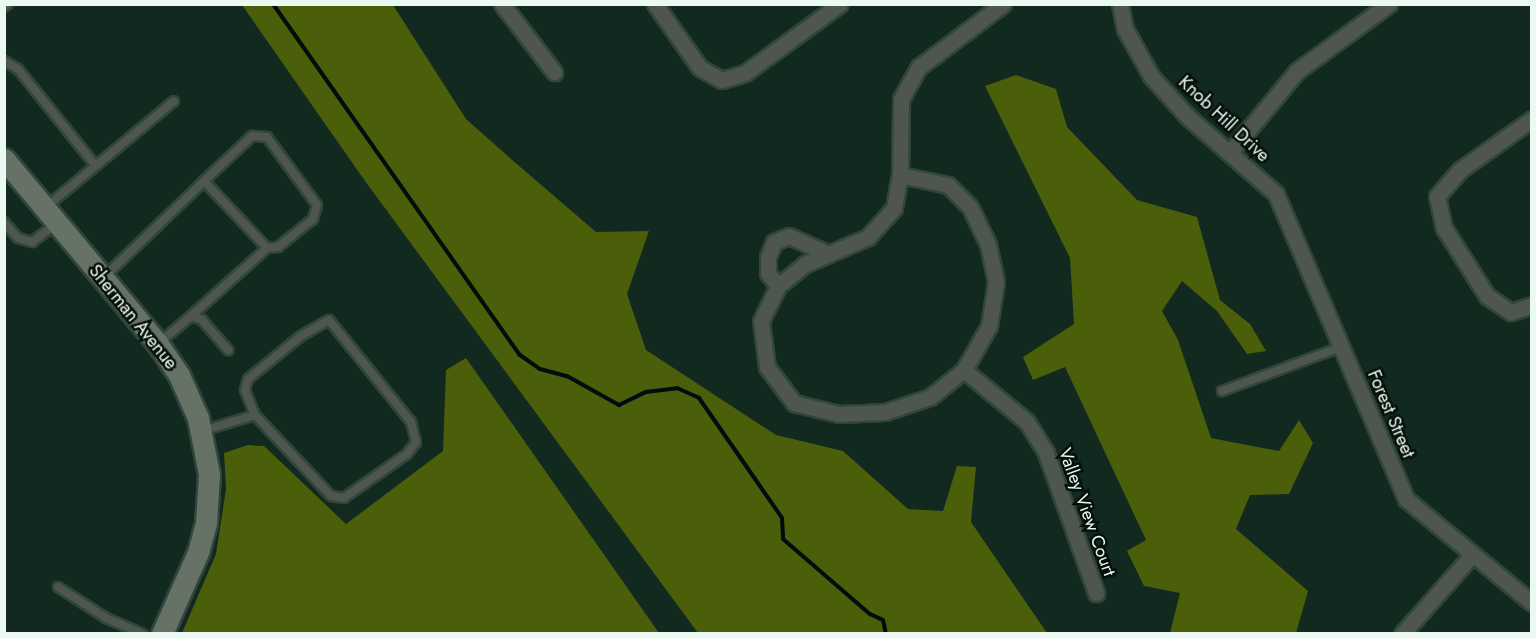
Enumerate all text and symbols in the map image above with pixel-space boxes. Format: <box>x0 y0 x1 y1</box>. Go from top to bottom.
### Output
street label: Knob Hill Drive <box>1174 71 1274 167</box>
street label: Sherman Avenue <box>84 260 182 374</box>
street label: Forest Street <box>1363 367 1419 461</box>
street label: Valley View Court <box>1054 445 1120 579</box>

